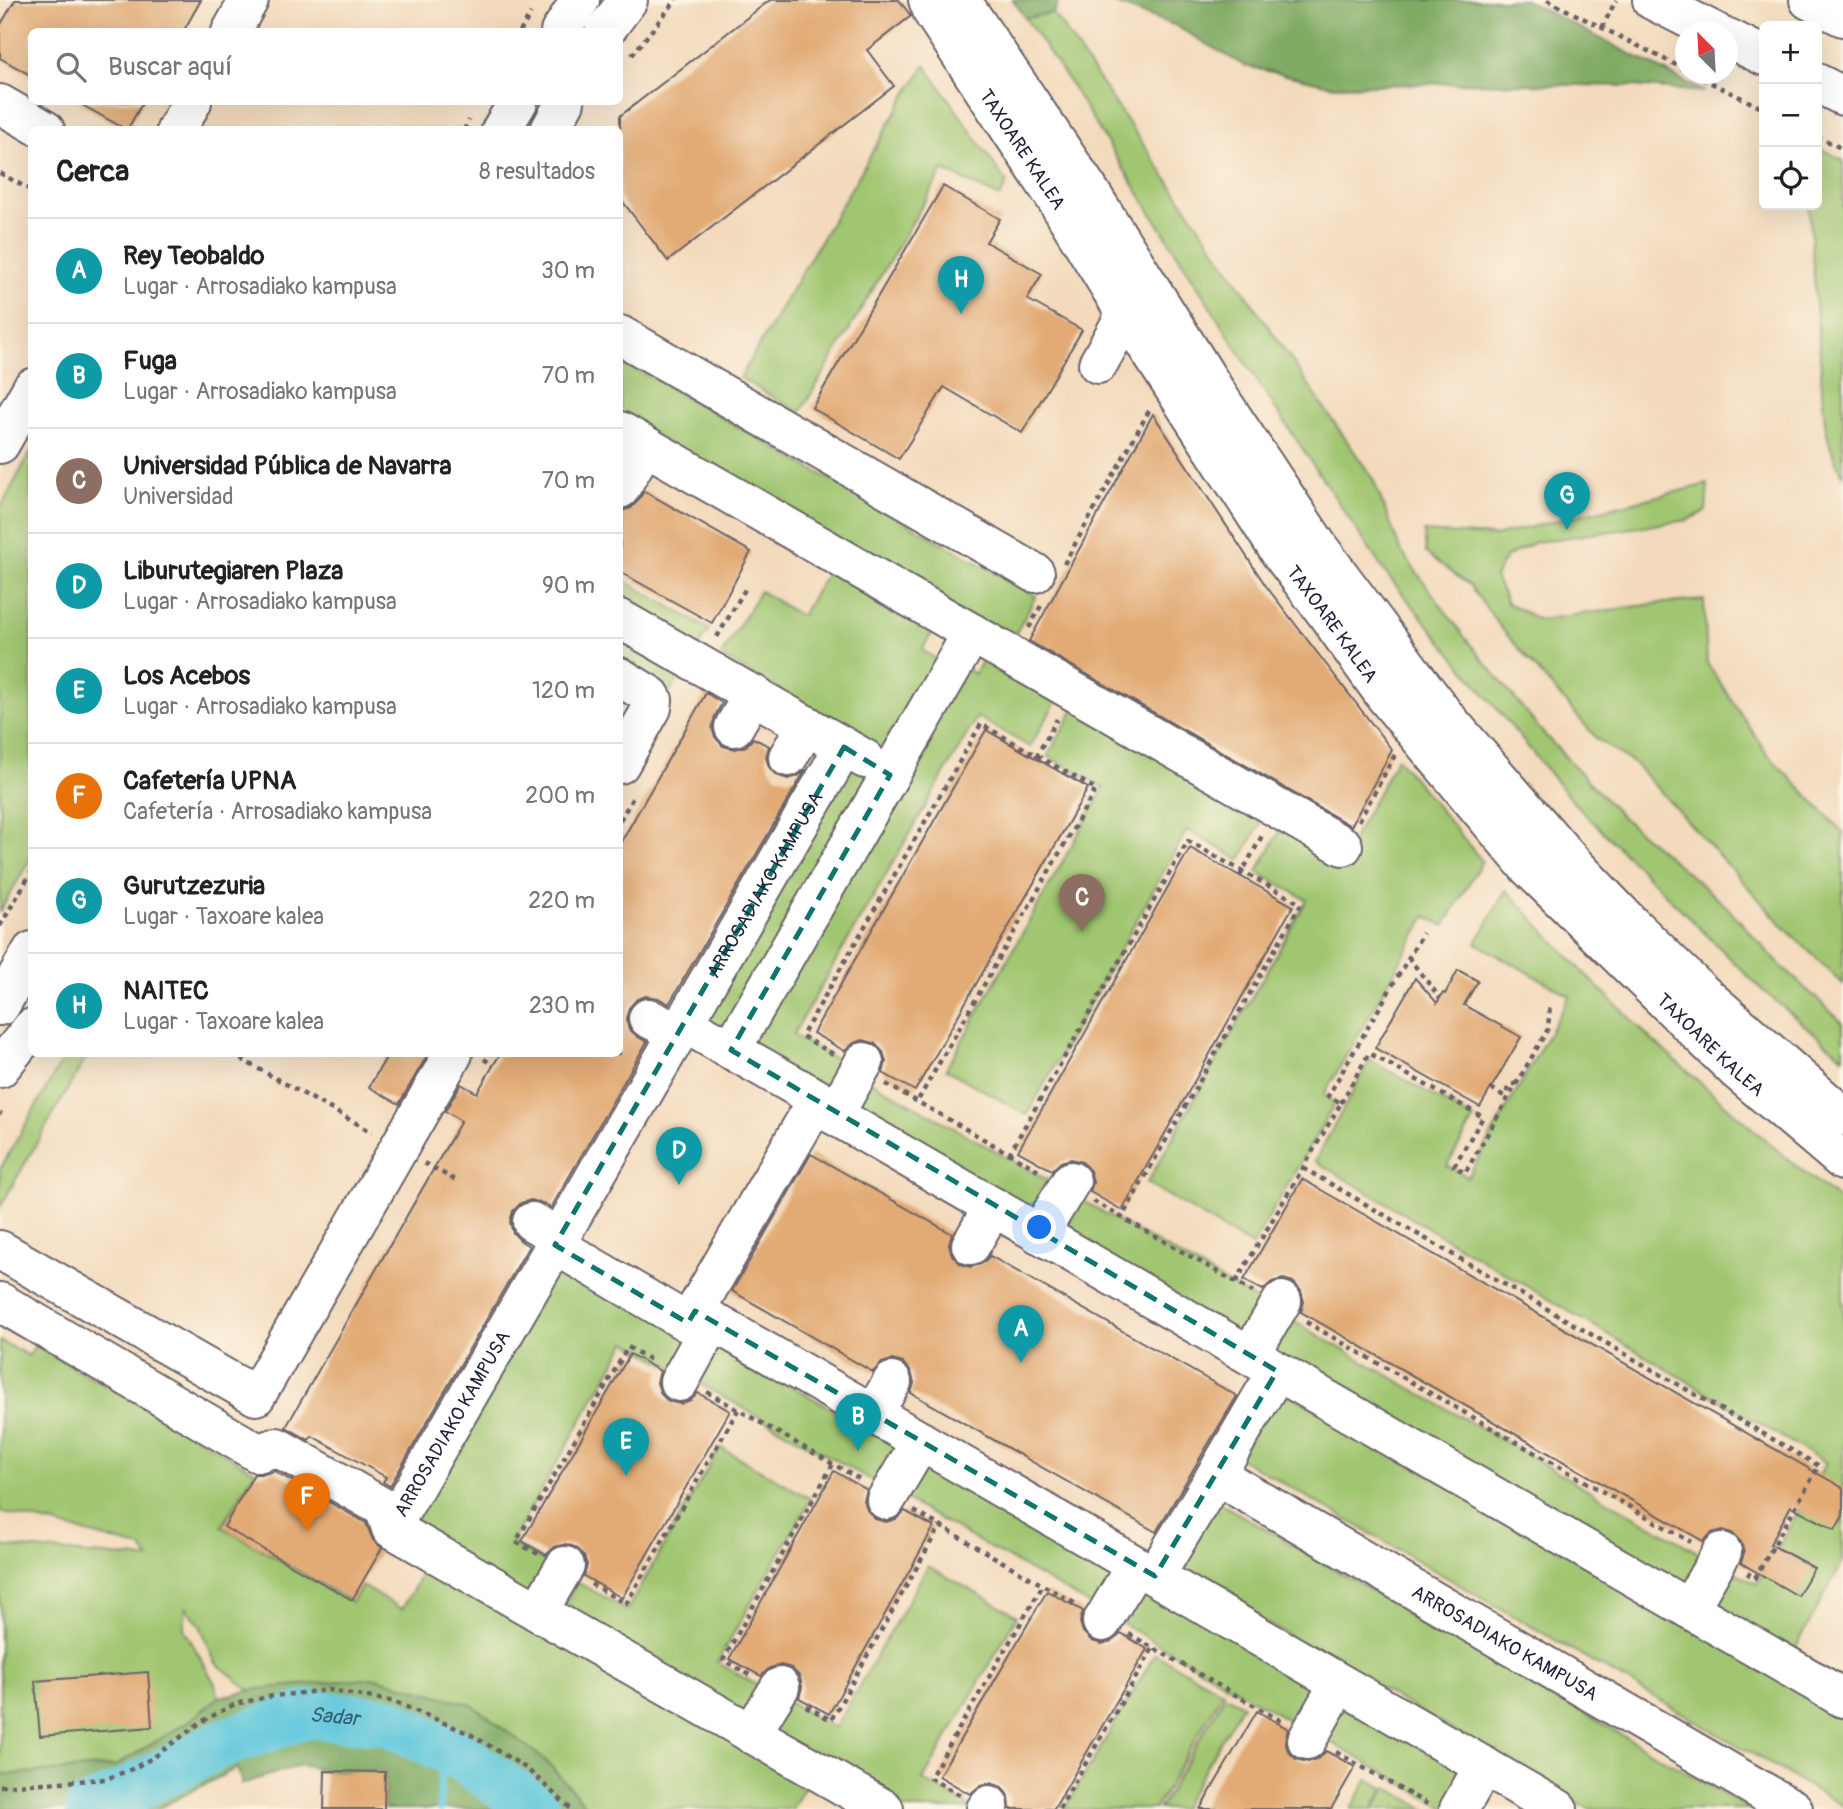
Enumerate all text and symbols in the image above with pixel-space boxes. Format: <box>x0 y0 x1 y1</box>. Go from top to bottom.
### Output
north arrow <box>1675 21 1738 84</box>
map controls <box>1759 21 1822 210</box>
button: + <box>1759 21 1822 84</box>
search box <box>28 28 623 105</box>
icon: search <box>52 48 90 86</box>
text: Buscar aquí <box>108 51 232 83</box>
button: − <box>1759 84 1822 147</box>
street label: TAXOARE KALEA <box>974 85 1070 214</box>
button: locate <box>1759 147 1822 210</box>
text: Cerca <box>56 153 129 190</box>
text: 8 resultados <box>479 157 595 186</box>
text: Rey Teobaldo <box>123 240 265 272</box>
text: A <box>72 256 86 285</box>
text: 30 m <box>541 256 595 285</box>
pin: H <box>938 256 984 314</box>
text: Lugar · Arrosadiako kampusa <box>123 272 397 301</box>
text: Fuga <box>123 345 177 377</box>
text: B <box>72 361 86 390</box>
text: 70 m <box>542 361 595 390</box>
text: Lugar · Arrosadiako kampusa <box>123 377 397 406</box>
text: Universidad Pública de Navarra <box>123 450 452 482</box>
text: C <box>72 466 86 495</box>
text: 70 m <box>542 466 595 495</box>
pin: G <box>1544 472 1590 530</box>
text: Universidad <box>123 482 234 511</box>
text: Liburutegiaren Plaza <box>123 555 343 587</box>
street label: TAXOARE KALEA <box>1281 561 1383 688</box>
text: D <box>72 571 86 600</box>
text: 90 m <box>542 571 595 600</box>
text: Lugar · Arrosadiako kampusa <box>123 587 397 616</box>
text: Los Acebos <box>123 660 250 692</box>
text: E <box>73 676 85 705</box>
text: 120 m <box>532 676 595 705</box>
text: Lugar · Arrosadiako kampusa <box>123 692 397 721</box>
text: Cafetería UPNA <box>123 765 297 797</box>
text: F <box>72 781 86 810</box>
text: 200 m <box>525 781 595 810</box>
street label: ARROSADIAKO KAMPUSA <box>702 788 829 982</box>
text: Cafetería · Arrosadiako kampusa <box>123 797 432 826</box>
text: Gurutzezuria <box>123 870 265 902</box>
pin: C <box>1059 874 1105 932</box>
text: G <box>71 886 87 915</box>
text: 220 m <box>528 886 595 915</box>
text: Lugar · Taxoare kalea <box>123 902 324 931</box>
text: NAITEC <box>123 975 209 1007</box>
street label: TAXOARE KALEA <box>1651 988 1769 1102</box>
text: H <box>72 991 86 1020</box>
text: 230 m <box>529 991 595 1020</box>
text: Lugar · Taxoare kalea <box>123 1007 324 1036</box>
pin: D <box>656 1127 702 1185</box>
your location <box>1022 1210 1056 1244</box>
pin: A <box>998 1305 1044 1363</box>
street label: ARROSADIAKO KAMPUSA <box>389 1326 516 1521</box>
pin: B <box>835 1393 881 1451</box>
pin: E <box>603 1418 649 1476</box>
pin: F <box>284 1473 330 1531</box>
street label: ARROSADIAKO KAMPUSA <box>1407 1580 1602 1706</box>
water label: Sadar <box>309 1701 363 1733</box>

